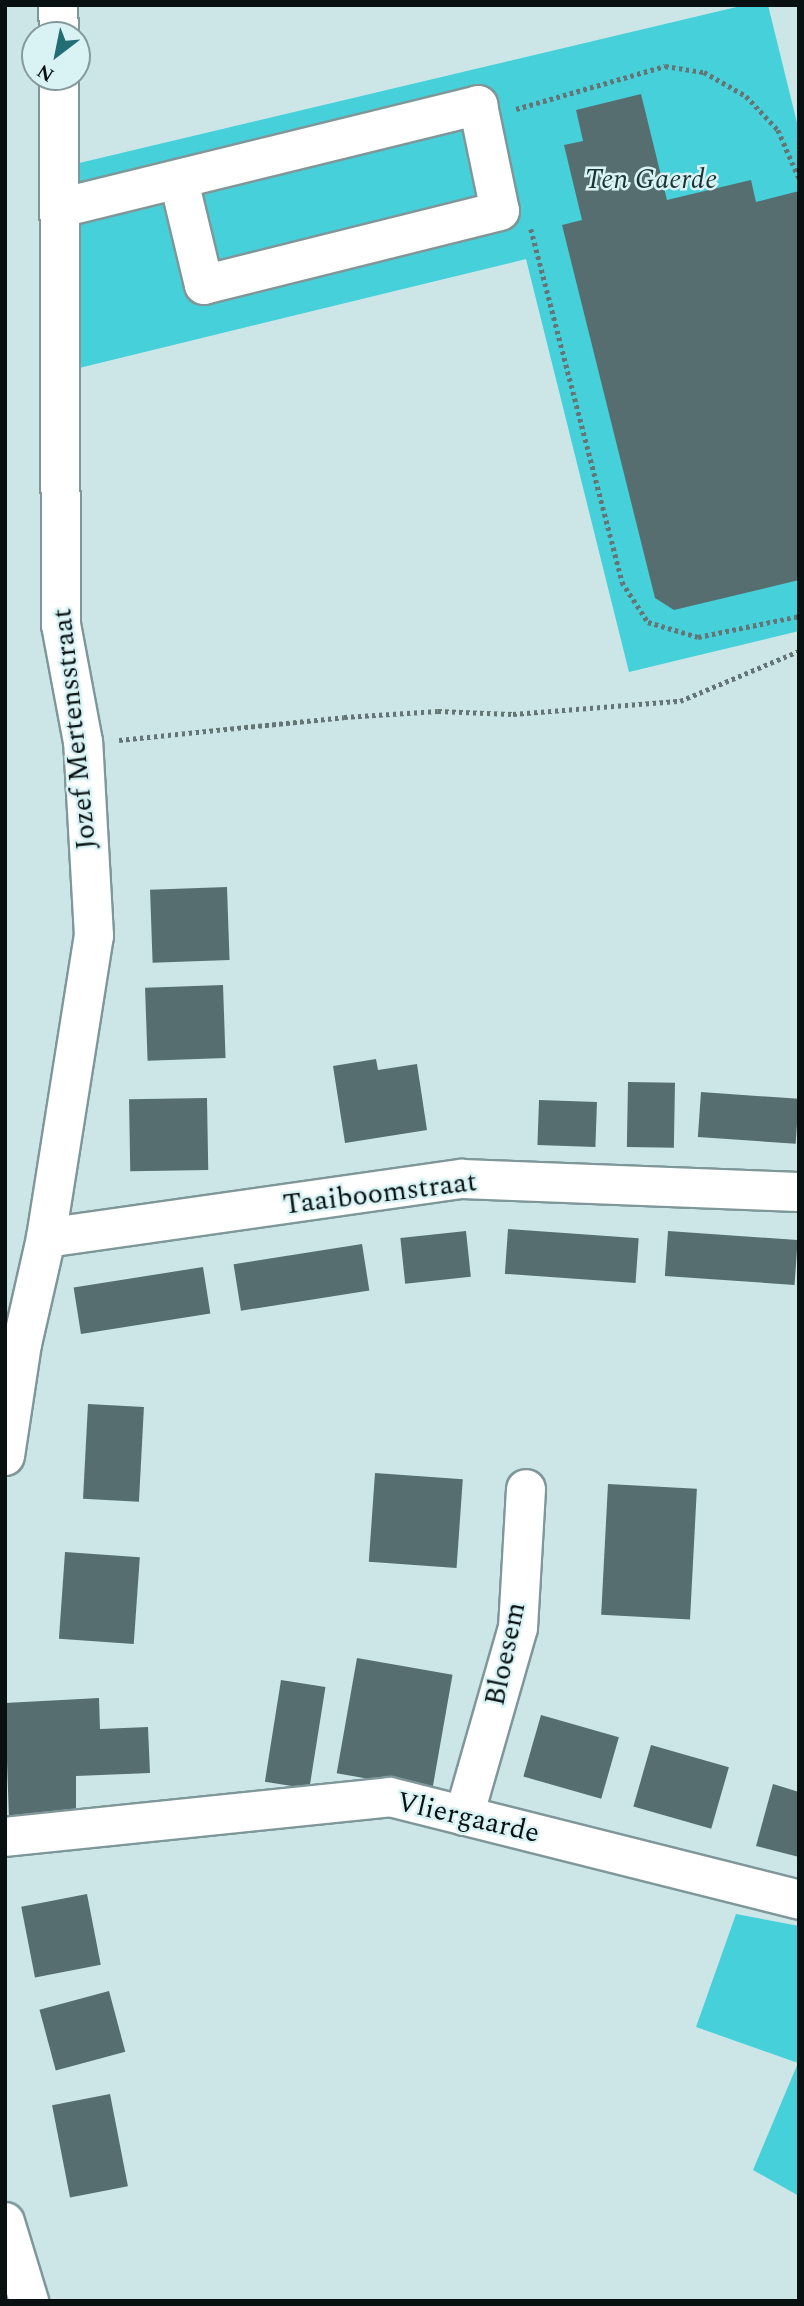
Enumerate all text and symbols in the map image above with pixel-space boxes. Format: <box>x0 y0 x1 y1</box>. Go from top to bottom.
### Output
north arrow <box>21 21 91 91</box>
text: N <box>31 56 60 89</box>
park label: Ten Gaerde <box>585 163 717 197</box>
street label: Jozef Mertensstraat <box>46 607 104 851</box>
street label: Taaiboomstraat <box>281 1165 479 1223</box>
street label: Bloesem <box>479 1599 533 1709</box>
street label: Vliergaarde <box>394 1785 542 1851</box>

